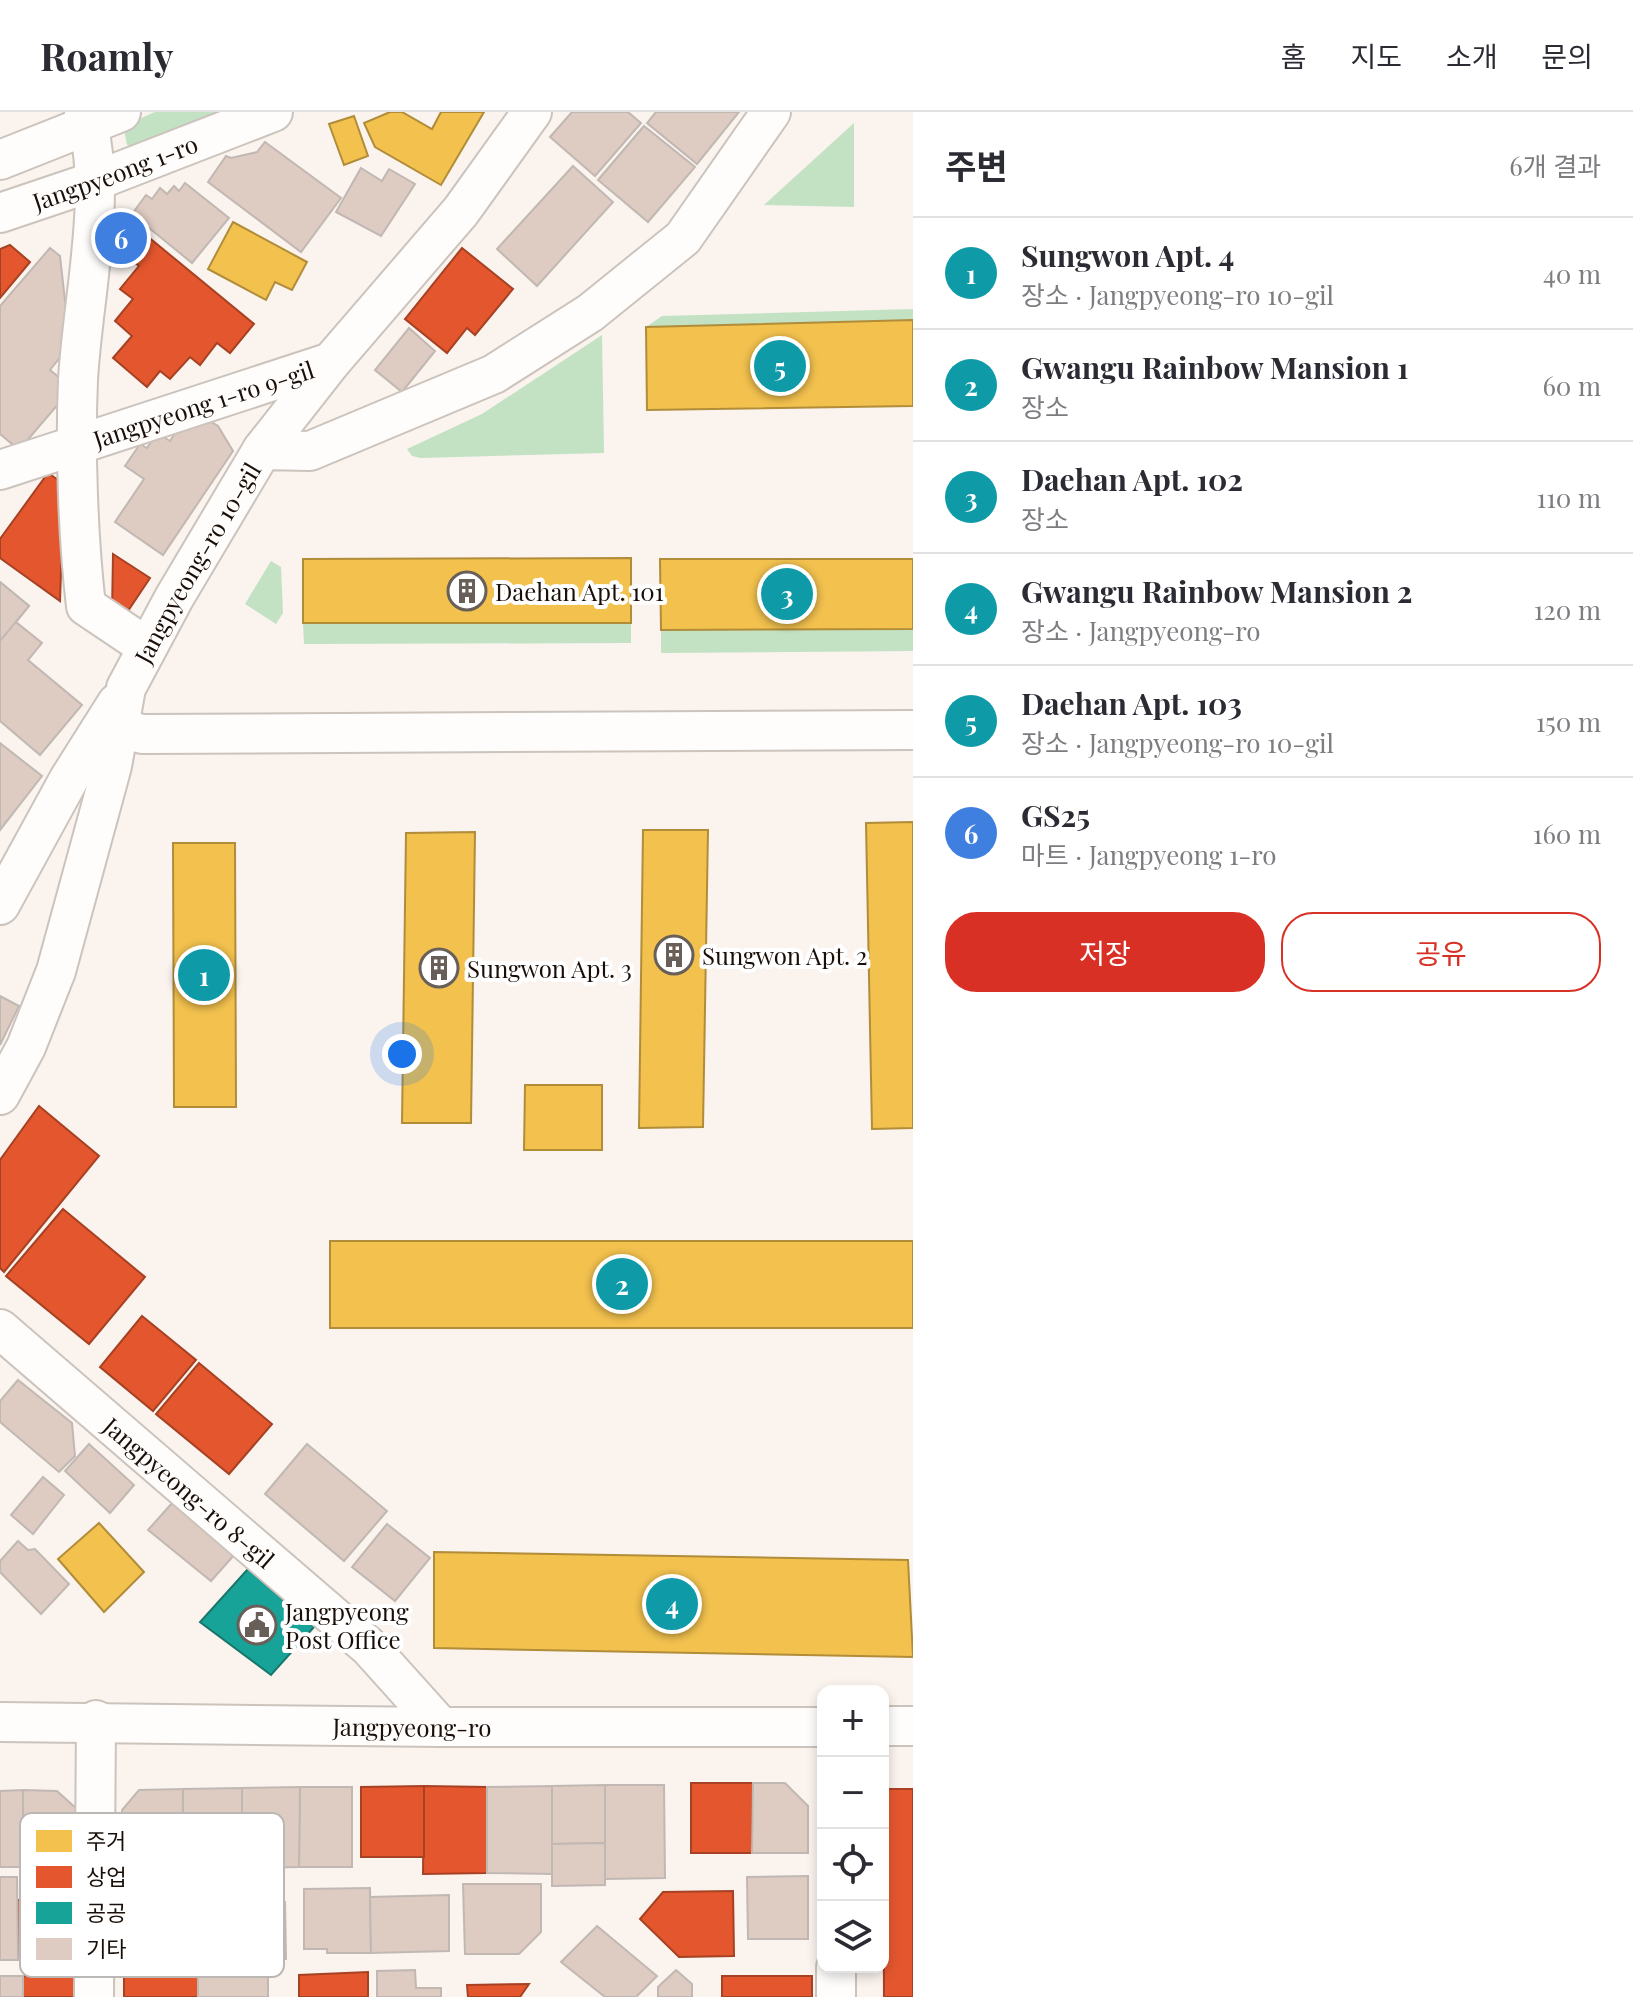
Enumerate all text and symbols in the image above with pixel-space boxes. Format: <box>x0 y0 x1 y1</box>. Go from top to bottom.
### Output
text: Roamly <box>40 30 173 81</box>
text: 홈 <box>1281 37 1306 74</box>
text: 지도 <box>1350 37 1402 74</box>
text: 소개 <box>1446 37 1497 74</box>
text: 문의 <box>1541 37 1593 74</box>
street label: Jangpyeong 1-ro <box>27 127 202 217</box>
text: 주변 <box>945 142 1008 188</box>
text: 6개 결과 <box>1509 148 1601 183</box>
pin: 6 <box>95 208 147 268</box>
text: Sungwon Apt. 4 <box>1021 235 1234 275</box>
text: 1 <box>966 256 976 291</box>
text: 40 m <box>1543 256 1601 291</box>
text: 장소 · Jangpyeong-ro 10-gil <box>1021 277 1334 312</box>
pin: 5 <box>754 336 806 396</box>
text: Gwangu Rainbow Mansion 1 <box>1021 347 1408 387</box>
street label: Jangpyeong 1-ro 9-gil <box>88 353 318 455</box>
text: 2 <box>964 368 978 403</box>
text: 60 m <box>1542 368 1601 403</box>
text: 장소 <box>1021 389 1069 424</box>
street label: Jangpyeong-ro 10-gil <box>126 456 267 669</box>
text: Daehan Apt. 102 <box>1021 459 1243 499</box>
text: 3 <box>965 480 977 515</box>
text: 110 m <box>1537 480 1601 515</box>
text: 장소 <box>1021 501 1069 536</box>
pin: 3 <box>761 564 813 624</box>
building icon: Daehan Apt. 101 <box>446 570 488 612</box>
text: Gwangu Rainbow Mansion 2 <box>1021 571 1412 611</box>
place label: Daehan Apt. 101 <box>495 575 664 607</box>
text: 4 <box>964 592 978 627</box>
text: 120 m <box>1534 592 1601 627</box>
text: 장소 · Jangpyeong-ro <box>1021 613 1261 648</box>
text: Daehan Apt. 103 <box>1021 683 1242 723</box>
text: 5 <box>965 704 977 739</box>
text: 150 m <box>1536 704 1601 739</box>
text: 장소 · Jangpyeong-ro 10-gil <box>1021 725 1334 760</box>
text: GS25 <box>1021 795 1090 835</box>
text: 6 <box>964 816 978 851</box>
text: 160 m <box>1533 816 1601 851</box>
text: 마트 · Jangpyeong 1-ro <box>1021 837 1277 872</box>
button: 저장 <box>945 912 1265 992</box>
button: 공유 <box>1281 912 1601 992</box>
building icon: Sungwon Apt. 2 <box>653 934 695 976</box>
place label: Sungwon Apt. 2 <box>702 939 867 971</box>
pin: 1 <box>178 945 230 1005</box>
building icon: Sungwon Apt. 3 <box>418 947 460 989</box>
place label: Sungwon Apt. 3 <box>467 952 632 984</box>
your location <box>382 1034 422 1074</box>
pin: 2 <box>596 1254 648 1314</box>
street label: Jangpyeong-ro 8-gil <box>96 1409 282 1575</box>
pin: 4 <box>646 1574 698 1634</box>
place label: Jangpyeong Post Office <box>284 1595 409 1655</box>
public building icon: Jangpyeong Post Office <box>236 1604 278 1646</box>
map controls <box>817 1685 889 1973</box>
button: + <box>817 1685 889 1757</box>
street label: Jangpyeong-ro <box>331 1710 491 1743</box>
button: − <box>817 1757 889 1829</box>
legend <box>20 1813 284 1977</box>
text: 주거 <box>86 1825 126 1855</box>
button: locate <box>817 1829 889 1901</box>
text: 상업 <box>86 1861 126 1891</box>
text: 공공 <box>86 1897 126 1927</box>
button: layers <box>817 1901 889 1973</box>
text: 기타 <box>86 1933 126 1963</box>

